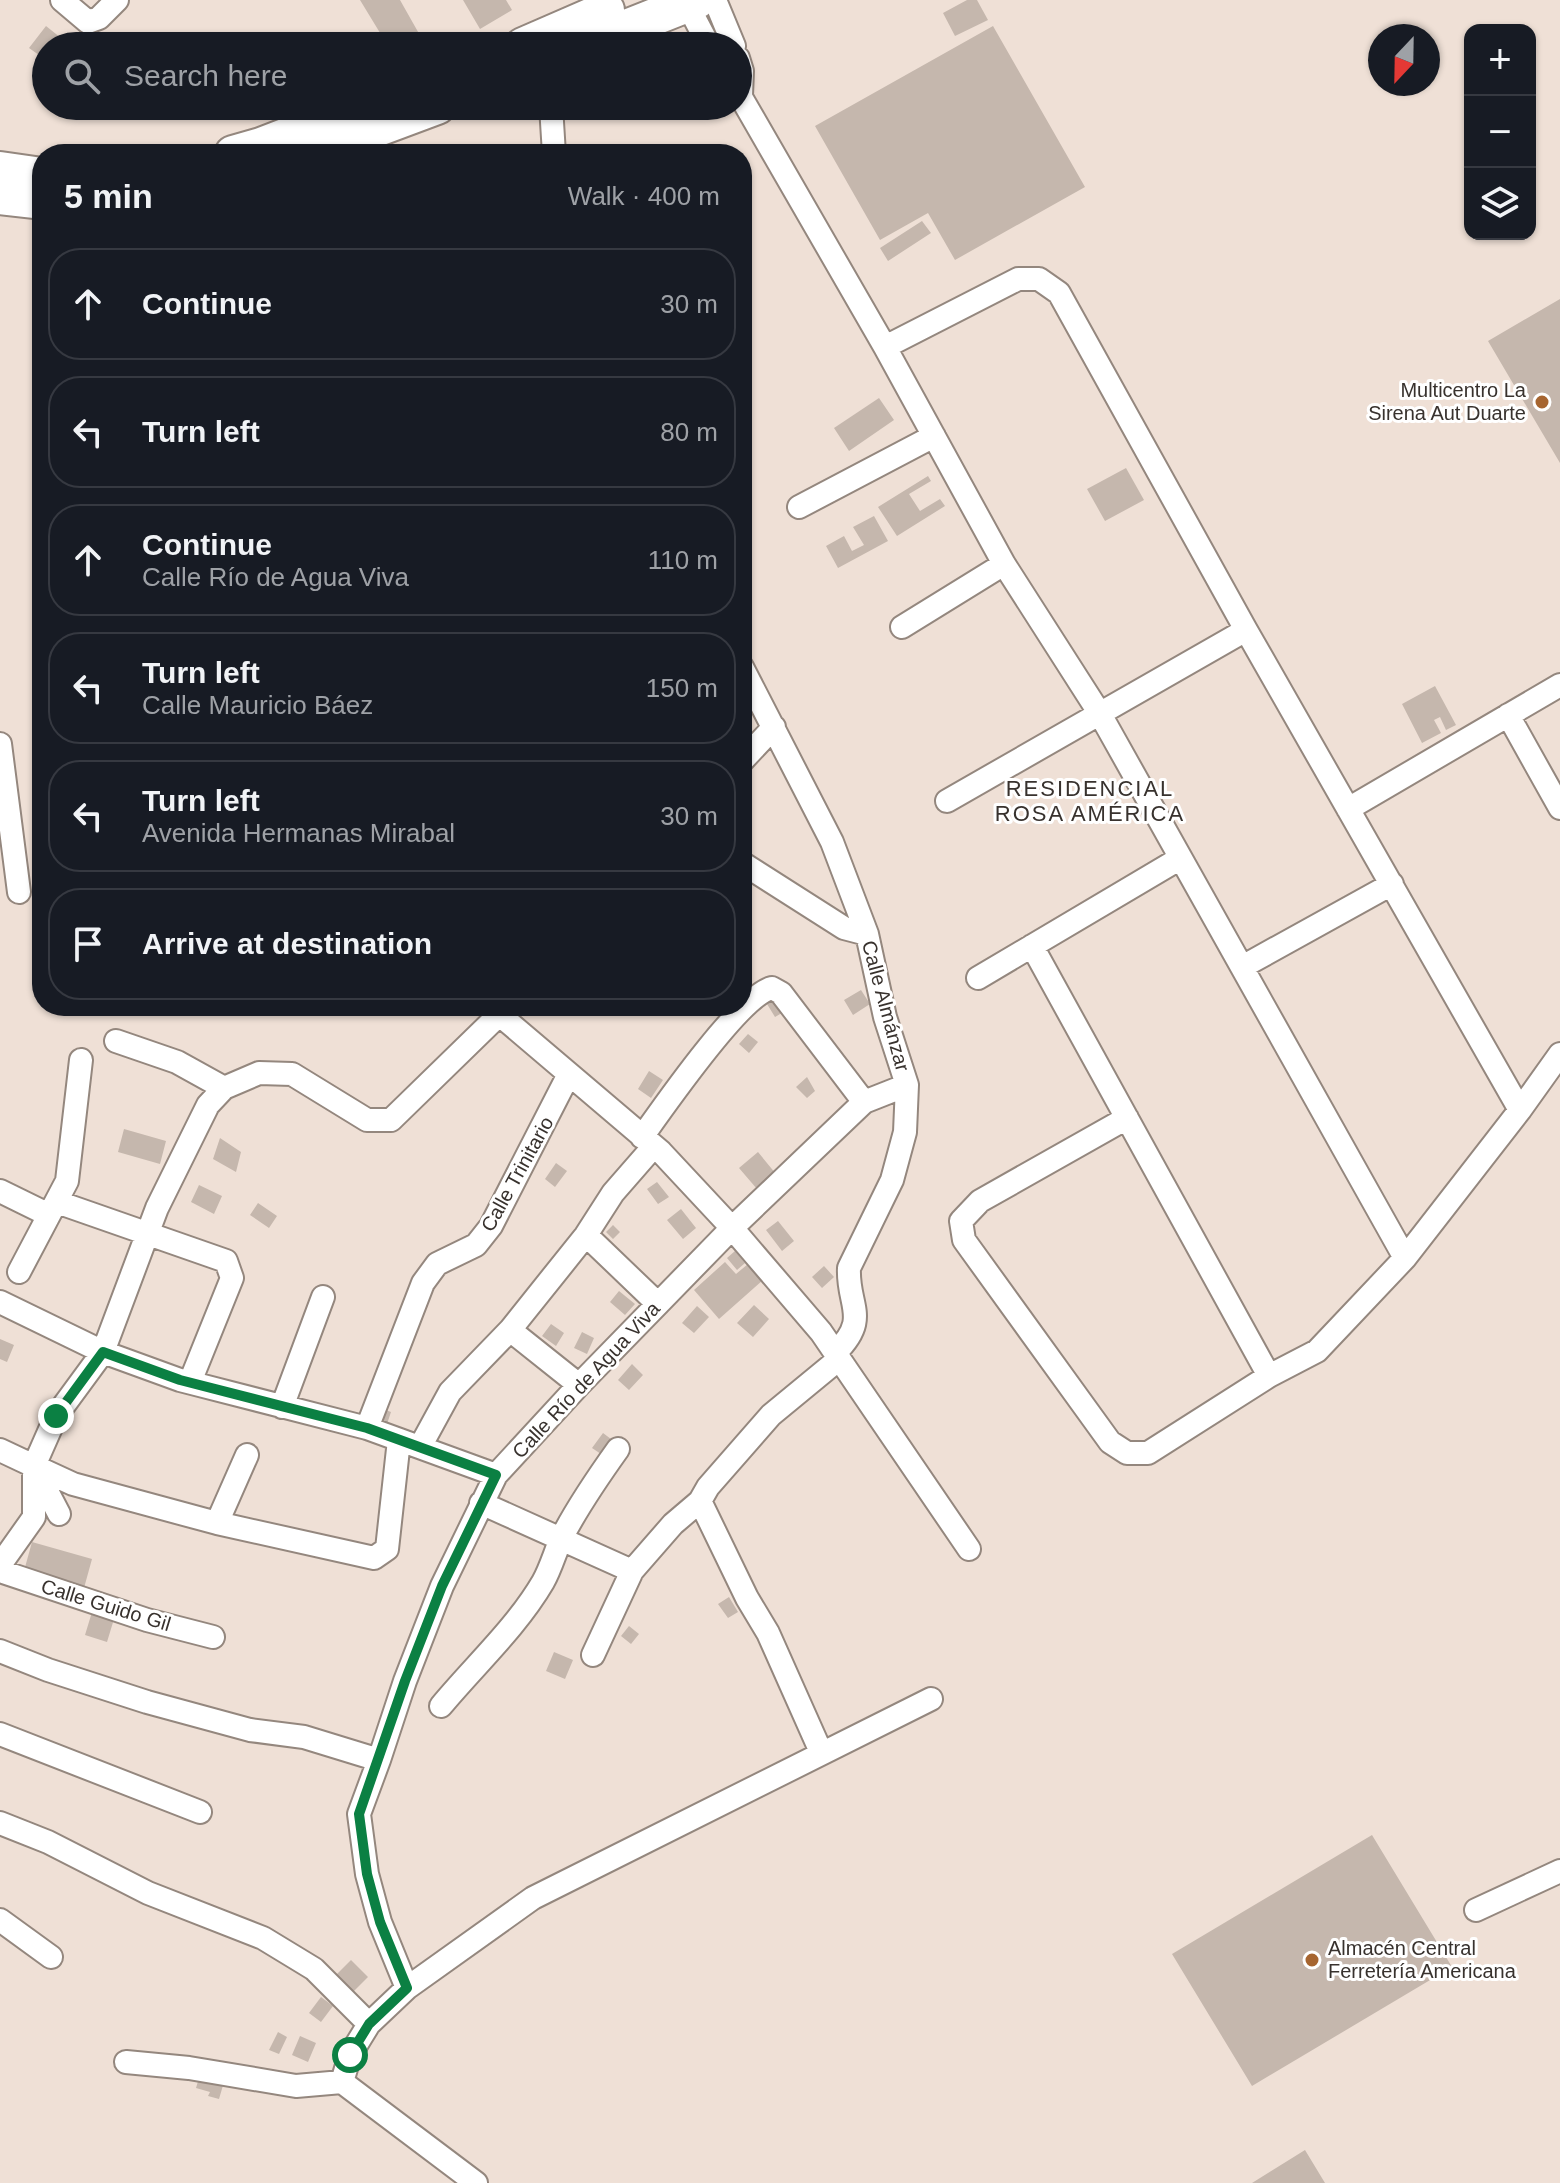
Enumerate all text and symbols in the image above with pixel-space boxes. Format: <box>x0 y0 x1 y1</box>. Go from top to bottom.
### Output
north arrow <box>1368 24 1440 96</box>
map controls <box>1464 24 1536 240</box>
button: + <box>1464 24 1536 96</box>
search box <box>32 32 752 120</box>
icon: search <box>60 54 104 98</box>
text: Search here <box>124 59 287 92</box>
button: − <box>1464 96 1536 168</box>
button: layers <box>1464 168 1536 240</box>
text: 5 min <box>64 177 153 215</box>
text: Walk · 400 m <box>568 181 720 211</box>
icon: ahead <box>66 282 110 326</box>
text: Continue <box>142 287 272 320</box>
text: 30 m <box>660 289 718 319</box>
place label: Multicentro La Sirena Aut Duarte <box>1368 379 1527 424</box>
marker: Multicentro La Sirena Aut Duarte <box>1533 393 1551 411</box>
icon: left <box>66 410 110 454</box>
text: Turn left <box>142 415 260 448</box>
text: 80 m <box>660 417 718 447</box>
text: Continue <box>142 528 272 561</box>
icon: ahead <box>66 538 110 582</box>
text: 110 m <box>648 545 718 575</box>
text: Calle Río de Agua Viva <box>142 562 409 592</box>
text: Turn left <box>142 656 260 689</box>
icon: left <box>66 666 110 710</box>
text: 150 m <box>646 673 718 703</box>
text: Calle Mauricio Báez <box>142 690 373 720</box>
district label: RESIDENCIAL ROSA AMÉRICA <box>995 776 1185 826</box>
text: Turn left <box>142 784 260 817</box>
icon: left <box>66 794 110 838</box>
text: 30 m <box>660 801 718 831</box>
text: Avenida Hermanas Mirabal <box>142 818 455 848</box>
icon: arrive <box>66 922 110 966</box>
text: Arrive at destination <box>142 927 432 960</box>
street label: Calle Almánzar <box>858 938 914 1074</box>
street label: Calle Trinitario <box>476 1113 558 1235</box>
street label: Calle Río de Agua Viva <box>508 1297 665 1463</box>
route end <box>38 1398 74 1434</box>
street label: Calle Guido Gil <box>38 1575 174 1635</box>
place label: Almacén Central Ferretería Americana <box>1328 1937 1517 1982</box>
marker: Almacén Central Ferretería Americana <box>1303 1951 1321 1969</box>
route start <box>332 2037 368 2073</box>

